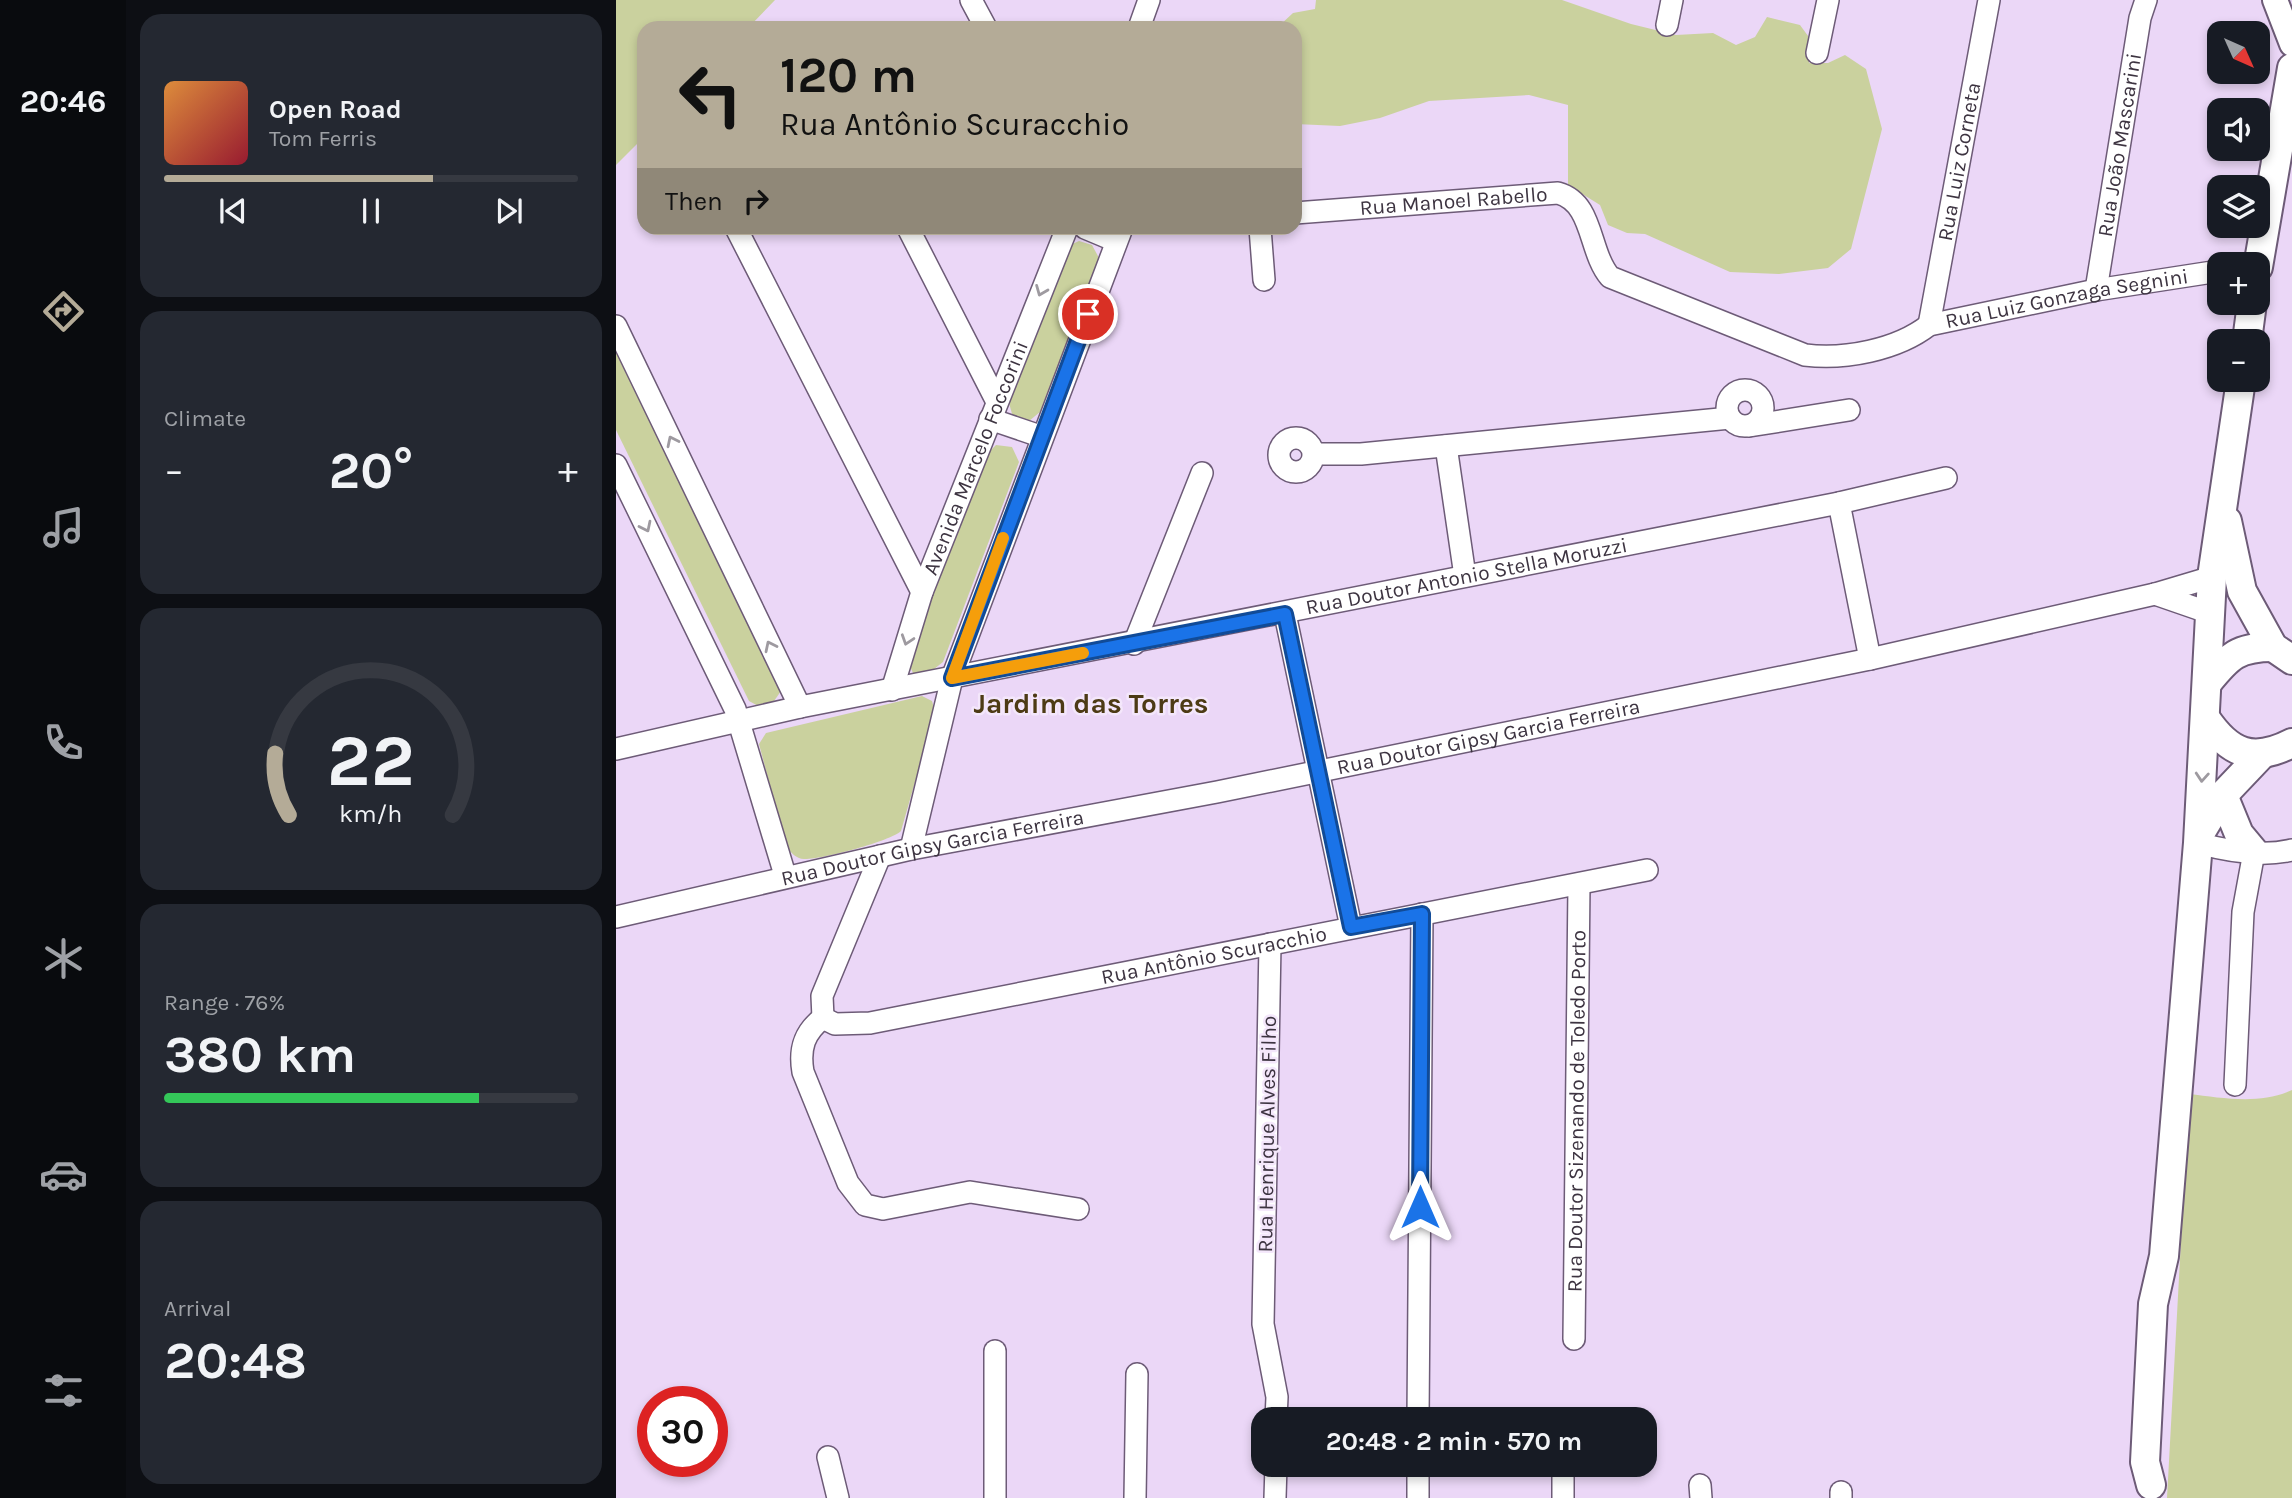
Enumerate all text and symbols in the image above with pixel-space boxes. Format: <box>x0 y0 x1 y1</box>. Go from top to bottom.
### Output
north arrow <box>2207 21 2270 84</box>
map controls <box>2207 21 2270 392</box>
text: 120 m <box>780 47 917 104</box>
icon: left <box>665 49 756 140</box>
street label: Rua João Mascarini <box>2093 51 2146 239</box>
street label: Rua Luiz Corneta <box>1933 80 1986 243</box>
text: 20:46 <box>20 83 106 120</box>
text: Open Road <box>269 94 402 125</box>
button: sound <box>2207 98 2270 161</box>
text: Rua Antônio Scuracchio <box>780 106 1129 143</box>
text: Tom Ferris <box>269 125 377 152</box>
button: layers <box>2207 175 2270 238</box>
icon: right <box>737 182 775 220</box>
street label: Rua Manoel Rabello <box>1359 182 1548 220</box>
text: Then <box>665 186 723 217</box>
icon: previous <box>214 192 252 230</box>
icon: pause <box>352 192 390 230</box>
icon: next <box>490 192 528 230</box>
button: + <box>2207 252 2270 315</box>
street label: Rua Luiz Gonzaga Segnini <box>1943 264 2190 333</box>
one-way arrow <box>1035 284 1049 296</box>
pin <box>1058 284 1118 344</box>
icon: directions <box>39 287 88 336</box>
icon: arrive <box>1069 295 1107 333</box>
button: − <box>2207 329 2270 392</box>
street label: Avenida Marcelo Foccorini <box>918 337 1033 578</box>
text: Climate <box>164 405 246 432</box>
one-way arrow <box>666 436 680 448</box>
text: 20° <box>329 440 413 501</box>
text: − <box>164 448 184 493</box>
text: + <box>558 448 578 493</box>
icon: music <box>39 503 88 552</box>
one-way arrow <box>638 520 652 532</box>
street label: Rua Doutor Antonio Stella Moruzzi <box>1304 533 1629 619</box>
one-way arrow <box>900 634 915 646</box>
one-way arrow <box>765 641 779 653</box>
district label: Jardim das Torres <box>973 687 1209 720</box>
street label: Rua Doutor Gipsy Garcia Ferreira <box>1335 694 1642 779</box>
icon: phone <box>39 718 88 767</box>
text: 22 <box>327 718 415 803</box>
one-way arrow <box>2195 772 2210 783</box>
text: km/h <box>339 799 403 828</box>
street label: Rua Doutor Gipsy Garcia Ferreira <box>779 805 1086 891</box>
street label: Rua Antônio Scuracchio <box>1099 921 1329 989</box>
street label: Rua Doutor Sizenando de Toledo Porto <box>1563 930 1590 1292</box>
icon: climate <box>39 934 88 983</box>
text: Range · 76% <box>164 989 285 1016</box>
street label: Rua Henrique Alves Filho <box>1253 1015 1281 1253</box>
text: 380 km <box>164 1024 356 1085</box>
icon: car <box>39 1150 88 1199</box>
position arrow <box>1383 1170 1457 1244</box>
text: Arrival <box>164 1295 231 1322</box>
text: 20:48 <box>164 1330 307 1391</box>
icon: filters <box>39 1366 88 1415</box>
speed limit sign: 30 <box>637 1386 728 1477</box>
text: 20:48 · 2 min · 570 m <box>1326 1426 1582 1457</box>

